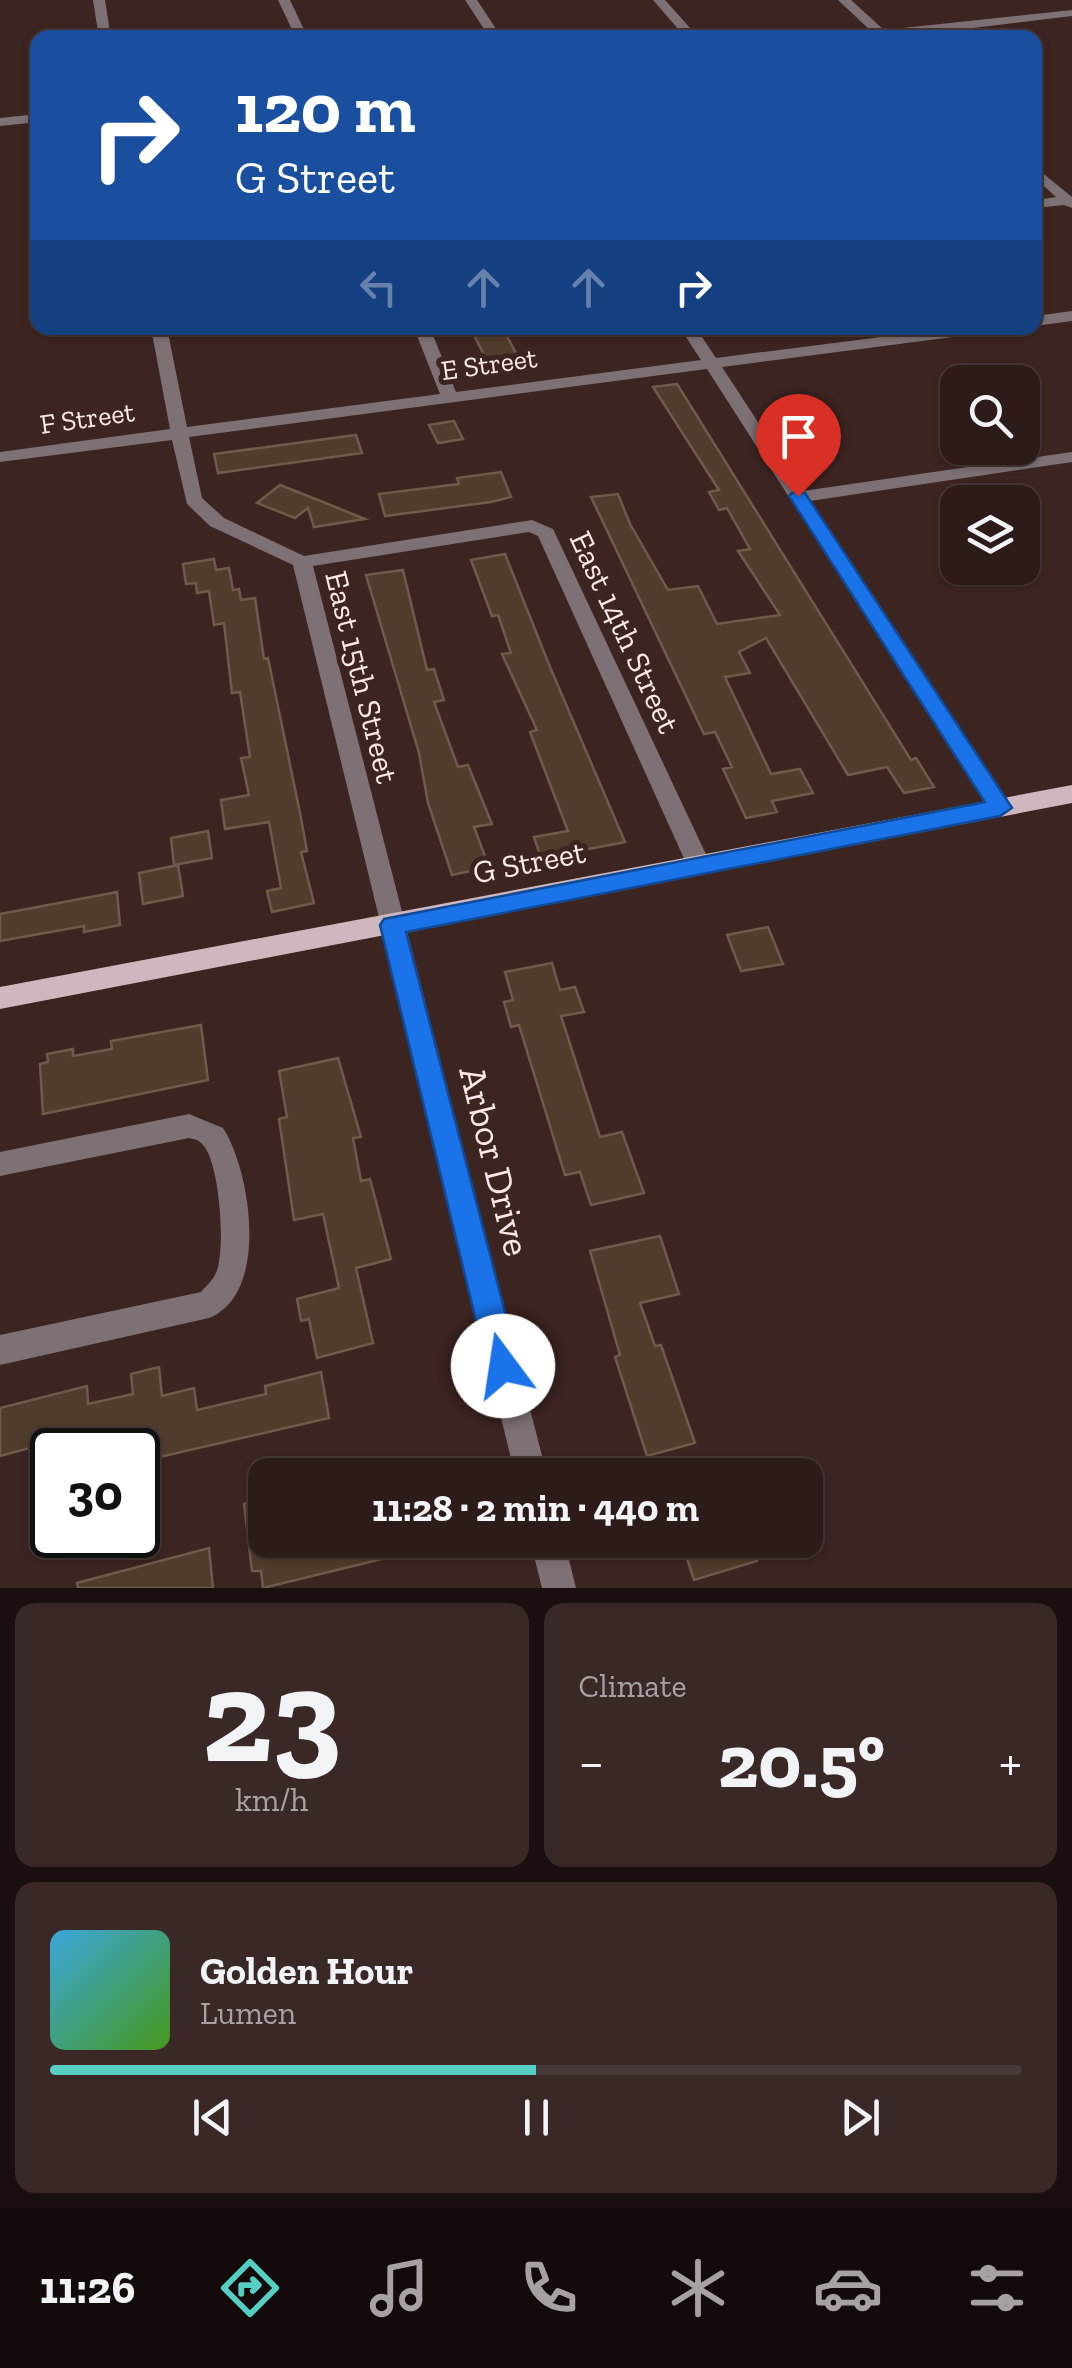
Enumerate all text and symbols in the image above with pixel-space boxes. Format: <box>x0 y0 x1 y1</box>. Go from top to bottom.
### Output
text: 120 m <box>235 66 416 150</box>
icon: right <box>70 70 200 200</box>
text: G Street <box>235 151 395 205</box>
icon: left <box>351 260 406 315</box>
icon: ahead <box>456 260 511 315</box>
icon: ahead <box>561 260 616 315</box>
icon: right <box>666 260 721 315</box>
street label: E Street <box>439 341 540 387</box>
map controls <box>940 365 1040 585</box>
button: search <box>940 365 1040 465</box>
pin <box>756 394 841 497</box>
street label: F Street <box>38 395 137 441</box>
icon: arrive <box>771 409 826 464</box>
button: layers <box>940 485 1040 585</box>
street label: East 14th Street <box>562 525 688 739</box>
street label: East 15th Street <box>317 567 407 787</box>
street label: G Street <box>470 832 589 891</box>
street label: Arbor Drive <box>449 1061 541 1261</box>
position arrow <box>451 1314 555 1418</box>
speed limit sign: 30 <box>30 1428 160 1558</box>
text: 11:28 · 2 min · 440 m <box>372 1485 699 1531</box>
text: 23 <box>202 1638 341 1794</box>
text: Climate <box>579 1667 687 1705</box>
text: 20.5° <box>718 1716 885 1806</box>
text: − <box>579 1729 604 1795</box>
text: + <box>999 1729 1022 1795</box>
text: km/h <box>235 1781 308 1819</box>
text: Golden Hour <box>200 1948 413 1994</box>
text: Lumen <box>200 1994 296 2032</box>
icon: previous <box>185 2090 240 2145</box>
icon: pause <box>509 2090 564 2145</box>
icon: next <box>833 2090 888 2145</box>
icon: directions <box>215 2253 285 2323</box>
icon: music <box>364 2253 434 2323</box>
icon: phone <box>514 2253 584 2323</box>
icon: climate <box>663 2253 733 2323</box>
icon: car <box>813 2253 883 2323</box>
icon: filters <box>962 2253 1032 2323</box>
text: 11:26 <box>40 2261 136 2315</box>

